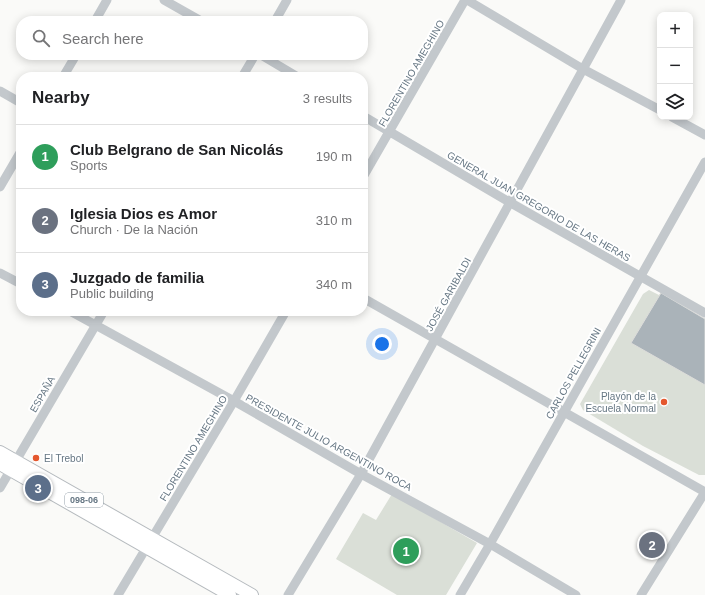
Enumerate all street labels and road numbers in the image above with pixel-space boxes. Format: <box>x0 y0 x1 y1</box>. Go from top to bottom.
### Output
street label: FLORENTINO AMEGHINO <box>376 18 447 128</box>
street label: GENERAL JUAN GREGORIO DE LAS HERAS <box>445 149 633 264</box>
street label: JOSÉ GARIBALDI <box>423 255 473 333</box>
street label: CARLOS PELLEGRINI <box>544 326 603 421</box>
street label: ESPAÑA <box>27 373 57 414</box>
street label: PRESIDENTE JULIO ARGENTINO ROCA <box>244 392 414 493</box>
street label: FLORENTINO AMEGHINO <box>158 393 229 503</box>
road number: 098-06 <box>65 493 103 507</box>

